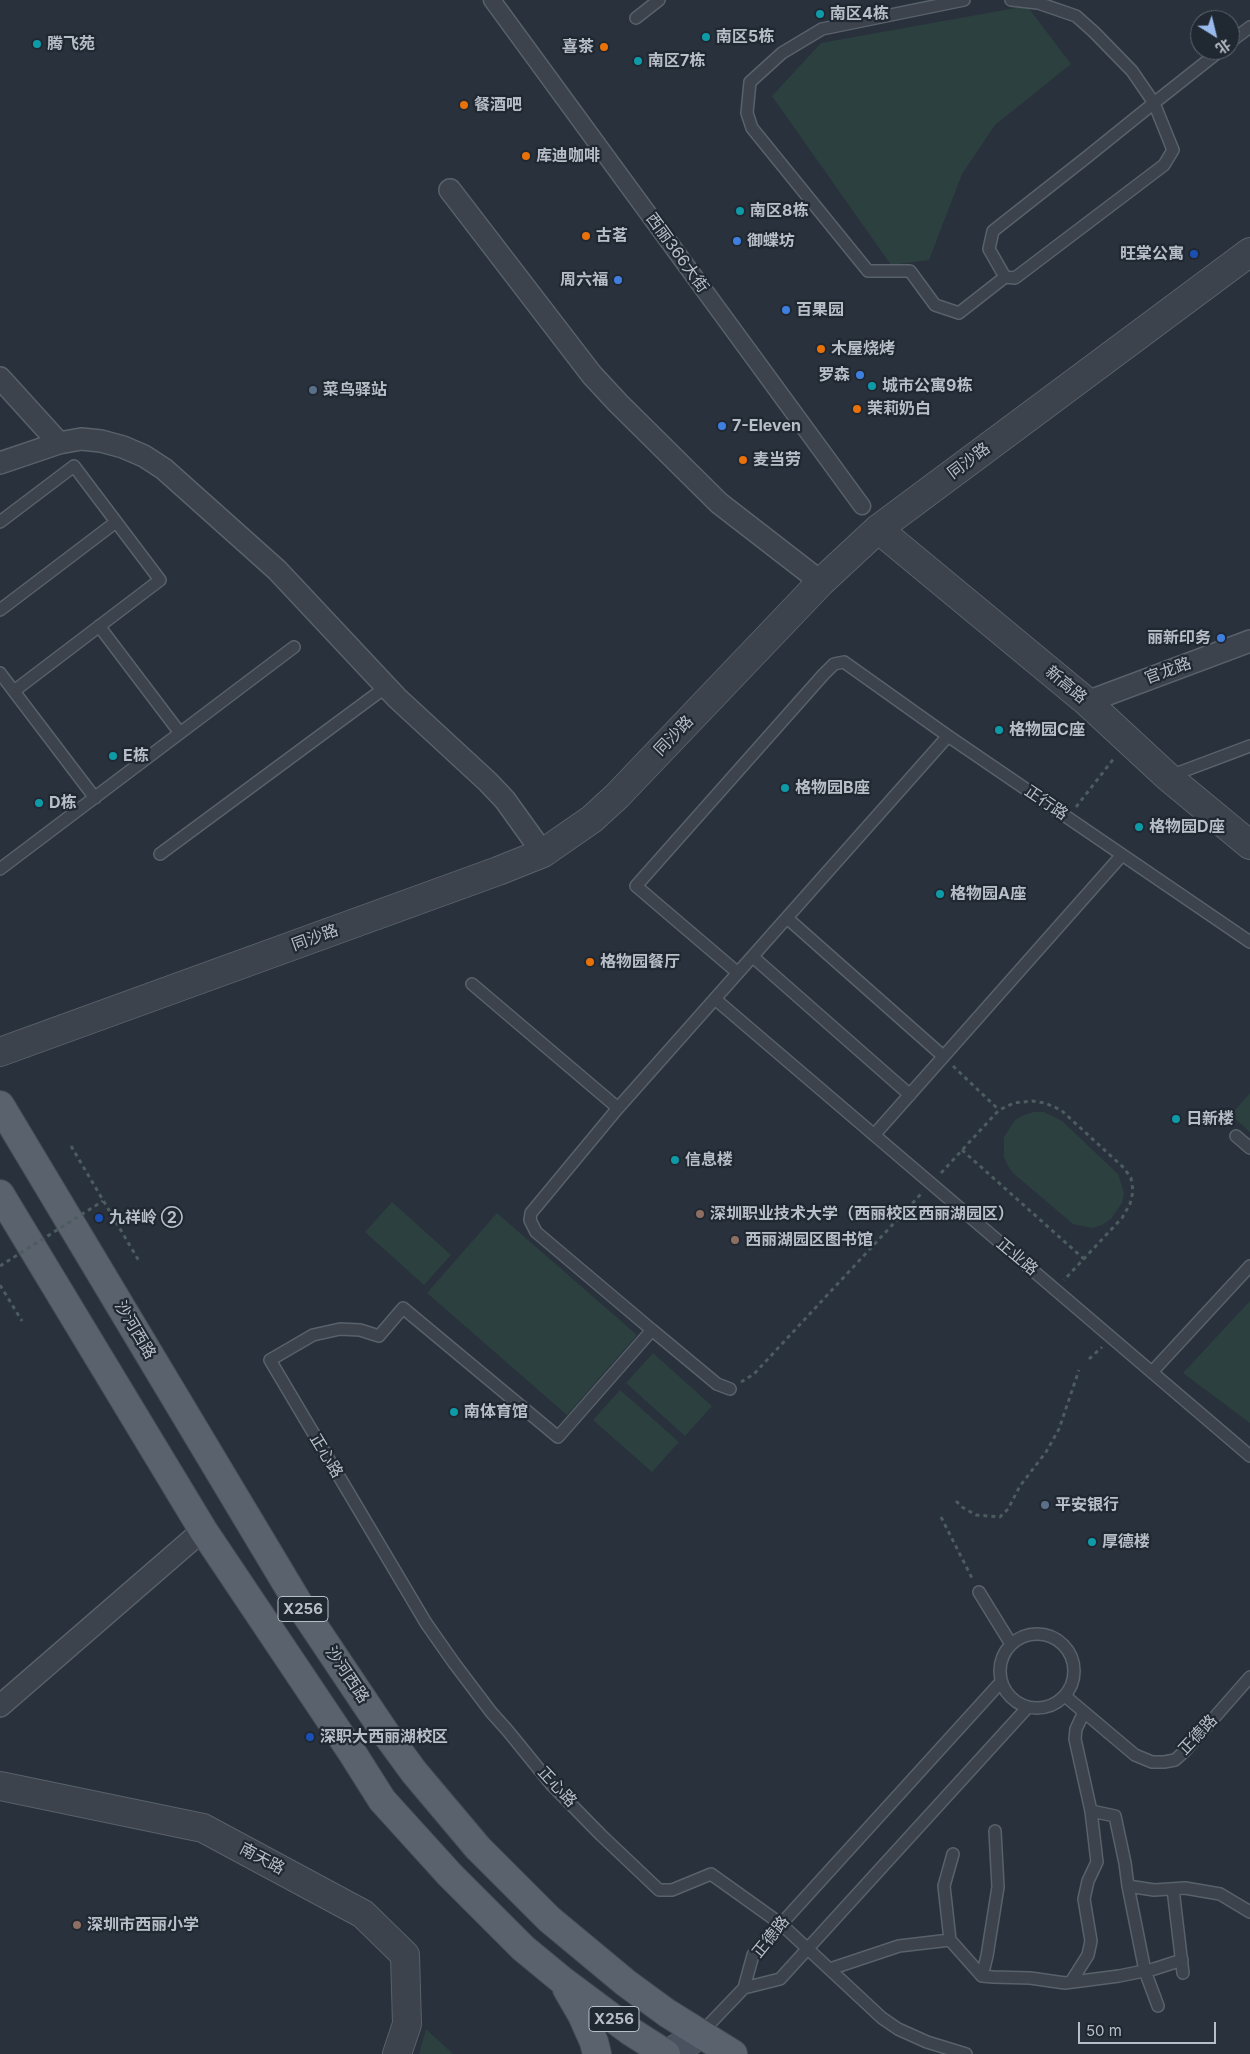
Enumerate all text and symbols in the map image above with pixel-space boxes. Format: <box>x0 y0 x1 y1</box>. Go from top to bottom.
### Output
place label: 南区4栋 <box>830 4 889 24</box>
marker: 南区4栋 <box>814 8 826 20</box>
north arrow <box>1190 10 1240 60</box>
place label: 南区5栋 <box>716 27 774 47</box>
marker: 南区5栋 <box>700 31 712 43</box>
place label: 腾飞苑 <box>47 34 95 54</box>
text: 北 <box>1213 36 1234 58</box>
place label: 喜茶 <box>562 37 594 57</box>
marker: 腾飞苑 <box>31 38 43 50</box>
marker: 喜茶 <box>598 41 610 53</box>
place label: 南区7栋 <box>648 51 705 71</box>
marker: 南区7栋 <box>632 55 644 67</box>
place label: 餐酒吧 <box>474 95 522 115</box>
marker: 餐酒吧 <box>458 99 470 111</box>
place label: 库迪咖啡 <box>536 146 600 166</box>
marker: 库迪咖啡 <box>520 150 532 162</box>
place label: 南区8栋 <box>750 201 808 221</box>
marker: 南区8栋 <box>734 205 746 217</box>
street label: 西丽366大街 <box>642 209 712 297</box>
place label: 古茗 <box>596 226 628 246</box>
marker: 古茗 <box>580 230 592 242</box>
place label: 御蝶坊 <box>747 231 795 251</box>
marker: 御蝶坊 <box>731 235 743 247</box>
place label: 旺棠公寓 <box>1120 244 1184 264</box>
marker: 旺棠公寓 <box>1188 248 1200 260</box>
place label: 周六福 <box>560 270 608 290</box>
marker: 周六福 <box>612 274 624 286</box>
place label: 百果园 <box>796 300 844 320</box>
marker: 百果园 <box>780 304 792 316</box>
place label: 木屋烧烤 <box>831 339 895 359</box>
marker: 木屋烧烤 <box>815 343 827 355</box>
place label: 罗森 <box>818 365 850 385</box>
marker: 罗森 <box>854 369 866 381</box>
place label: 城市公寓9栋 <box>882 376 972 396</box>
place label: 菜鸟驿站 <box>323 380 387 400</box>
marker: 城市公寓9栋 <box>866 380 878 392</box>
marker: 菜鸟驿站 <box>307 384 319 396</box>
place label: 茉莉奶白 <box>867 399 931 419</box>
marker: 茉莉奶白 <box>851 403 863 415</box>
place label: 7-Eleven <box>732 416 801 436</box>
marker: 7-Eleven <box>716 420 728 432</box>
street label: 同沙路 <box>944 439 994 483</box>
place label: 麦当劳 <box>753 450 801 470</box>
marker: 麦当劳 <box>737 454 749 466</box>
place label: 丽新印务 <box>1147 628 1211 648</box>
marker: 丽新印务 <box>1215 632 1227 644</box>
street label: 官龙路 <box>1142 654 1194 688</box>
street label: 新高路 <box>1041 662 1091 708</box>
street label: 同沙路 <box>650 712 698 760</box>
place label: 格物园C座 <box>1009 720 1085 740</box>
marker: 格物园C座 <box>993 724 1005 736</box>
place label: E栋 <box>123 746 149 766</box>
marker: E栋 <box>107 750 119 762</box>
place label: 格物园B座 <box>795 778 870 798</box>
marker: 格物园B座 <box>779 782 791 794</box>
street label: 正行路 <box>1021 782 1071 824</box>
place label: D栋 <box>49 793 77 813</box>
marker: D栋 <box>33 797 45 809</box>
place label: 格物园D座 <box>1149 817 1225 837</box>
marker: 格物园D座 <box>1133 821 1145 833</box>
place label: 格物园A座 <box>950 884 1026 904</box>
marker: 格物园A座 <box>934 888 946 900</box>
street label: 同沙路 <box>289 921 341 955</box>
place label: 格物园餐厅 <box>600 952 680 972</box>
marker: 格物园餐厅 <box>584 956 596 968</box>
place label: 日新楼 <box>1186 1109 1234 1129</box>
marker: 日新楼 <box>1170 1113 1182 1125</box>
place label: 信息楼 <box>685 1150 733 1170</box>
marker: 信息楼 <box>669 1154 681 1166</box>
place label: 深圳职业技术大学（西丽校区西丽湖园区） <box>710 1204 1014 1224</box>
place label: 九祥岭 ② <box>109 1208 183 1228</box>
marker: 深圳职业技术大学（西丽校区西丽湖园区） <box>694 1208 706 1220</box>
marker: 九祥岭 ② <box>93 1212 105 1224</box>
place label: 西丽湖园区图书馆 <box>745 1230 873 1250</box>
marker: 西丽湖园区图书馆 <box>729 1234 741 1246</box>
street label: 正业路 <box>992 1234 1042 1280</box>
street label: 沙河西路 <box>110 1298 160 1362</box>
place label: 南体育馆 <box>464 1402 528 1422</box>
marker: 南体育馆 <box>448 1406 460 1418</box>
street label: 正心路 <box>305 1430 347 1482</box>
place label: 平安银行 <box>1055 1495 1119 1515</box>
marker: 平安银行 <box>1039 1499 1051 1511</box>
place label: 厚德楼 <box>1102 1532 1150 1552</box>
marker: 厚德楼 <box>1086 1536 1098 1548</box>
road number: X256 <box>278 1596 328 1622</box>
street label: 沙河西路 <box>321 1643 373 1707</box>
street label: 正德路 <box>1175 1711 1221 1759</box>
place label: 深职大西丽湖校区 <box>320 1727 448 1747</box>
marker: 深职大西丽湖校区 <box>304 1731 316 1743</box>
street label: 正心路 <box>534 1763 580 1811</box>
street label: 南天路 <box>236 1839 288 1879</box>
street label: 正德路 <box>748 1912 794 1962</box>
place label: 深圳市西丽小学 <box>87 1915 199 1935</box>
marker: 深圳市西丽小学 <box>71 1919 83 1931</box>
road number: X256 <box>589 2006 639 2032</box>
scale bar <box>1080 2012 1218 2044</box>
text: 50 m <box>1086 2021 1122 2040</box>

